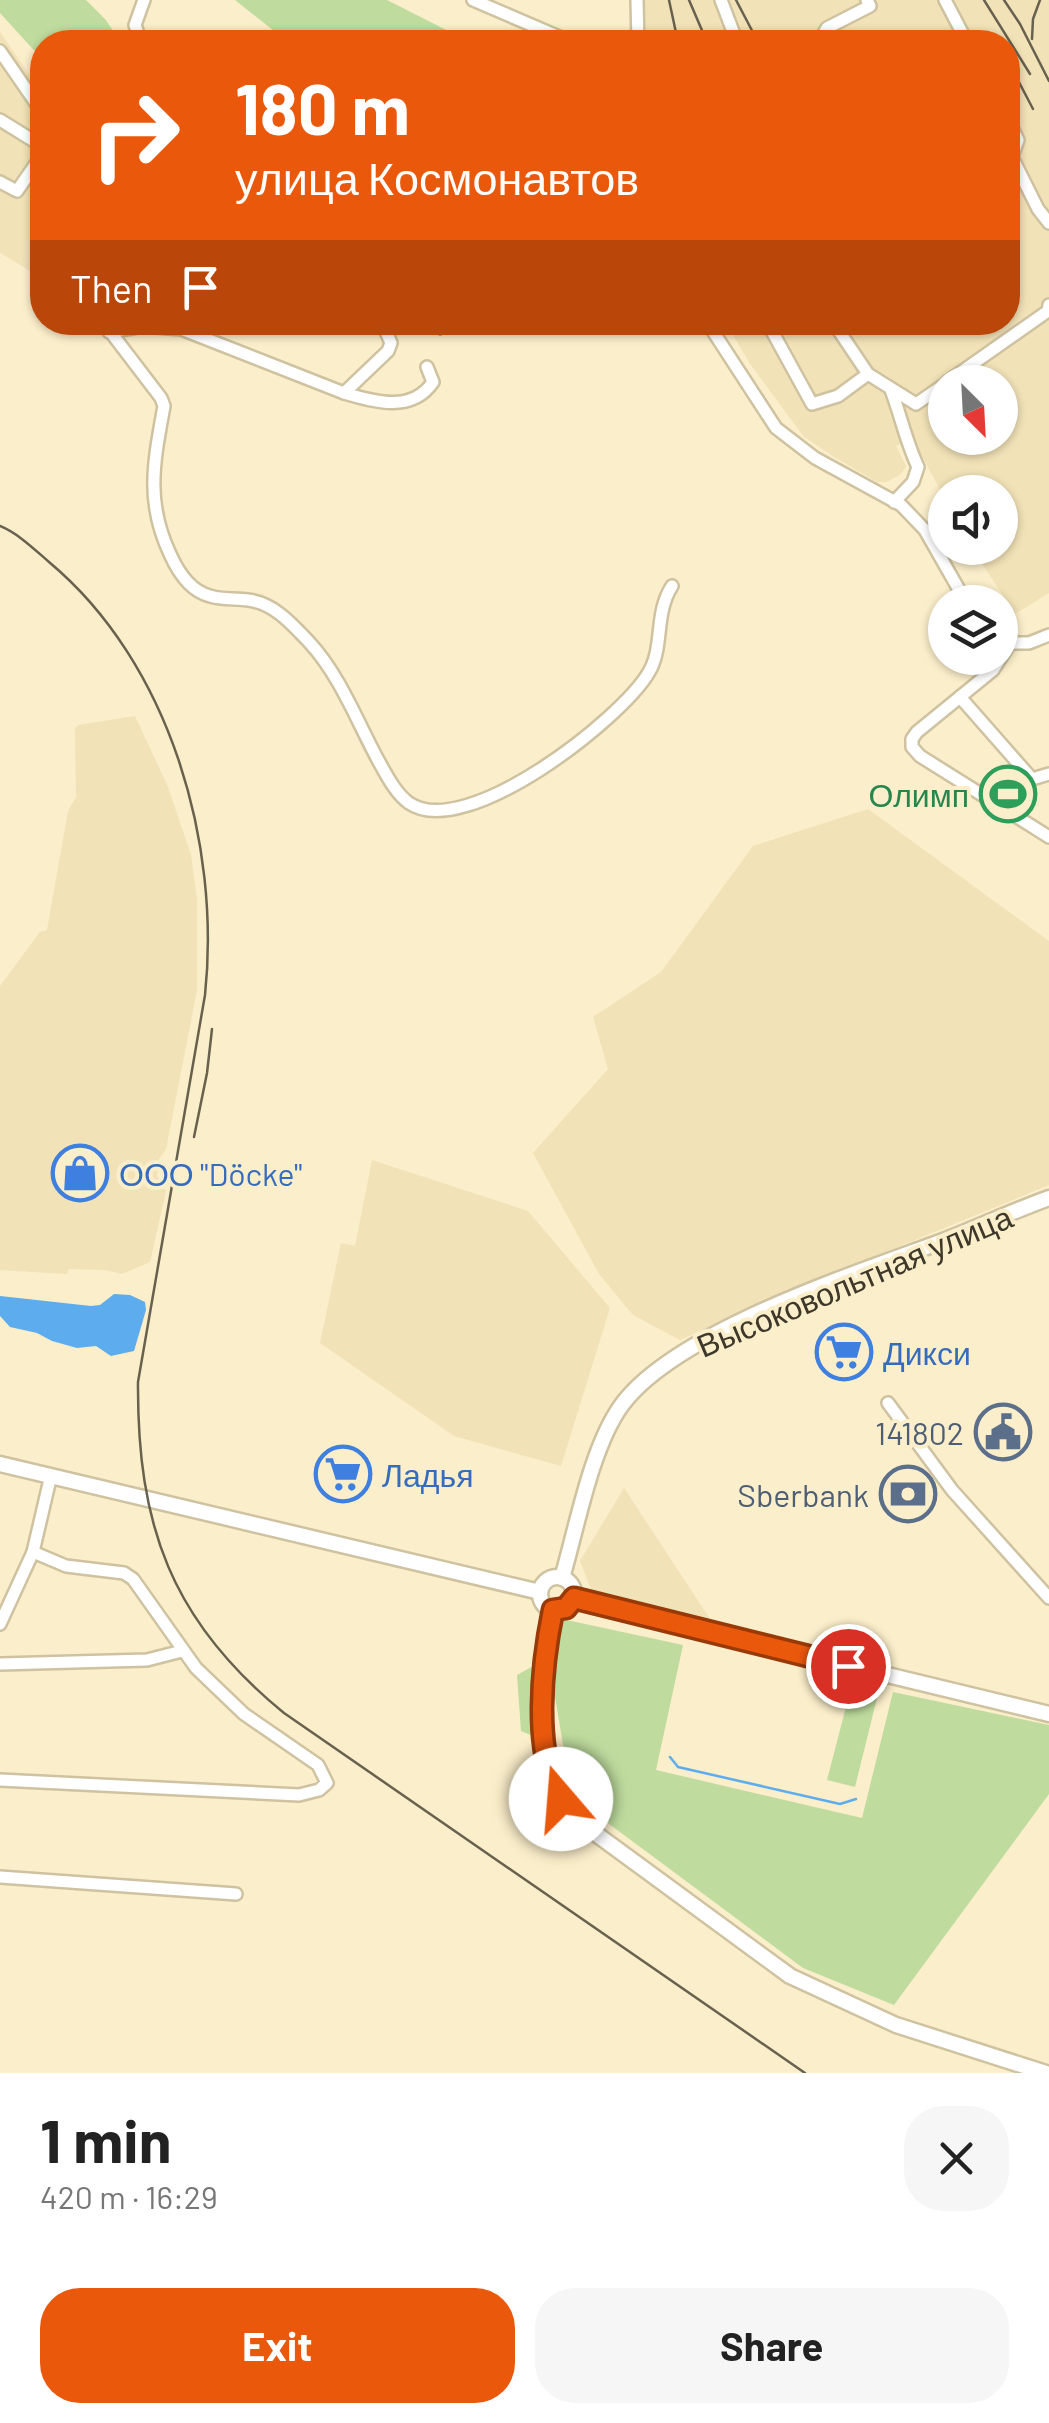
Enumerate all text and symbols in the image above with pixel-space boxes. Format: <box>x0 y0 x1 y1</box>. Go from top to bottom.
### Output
text: 180 m <box>235 65 410 149</box>
icon: right <box>70 70 200 200</box>
text: улица Космонавтов <box>235 150 639 204</box>
icon: arrive <box>173 260 228 315</box>
text: Then <box>70 265 153 311</box>
north arrow <box>928 365 1018 455</box>
map controls <box>928 365 1018 675</box>
button: sound <box>928 475 1018 565</box>
button: layers <box>928 585 1018 675</box>
sports icon: Олимп <box>978 764 1038 824</box>
place label: Олимп <box>869 775 969 813</box>
shop icon: ООО "Döcke" <box>50 1143 110 1203</box>
place label: ООО "Döcke" <box>119 1154 302 1192</box>
street label: Высоковольтная улица <box>691 1196 1018 1365</box>
supermarket icon: Дикси <box>814 1322 874 1382</box>
place label: Дикси <box>883 1333 971 1372</box>
public building icon: 141802 <box>973 1402 1033 1462</box>
place label: 141802 <box>875 1413 964 1451</box>
supermarket icon: Ладья <box>313 1444 373 1504</box>
place label: Ладья <box>382 1455 473 1494</box>
bank icon: Sberbank <box>878 1464 938 1524</box>
place label: Sberbank <box>737 1475 869 1513</box>
pin <box>806 1624 891 1709</box>
icon: arrive <box>821 1639 876 1694</box>
position arrow <box>509 1747 613 1851</box>
text: 1 min <box>40 2103 171 2175</box>
button: close <box>904 2106 1009 2211</box>
text: 420 m · 16:29 <box>40 2177 218 2215</box>
button: Exit <box>40 2288 515 2403</box>
button: Share <box>535 2288 1009 2403</box>

